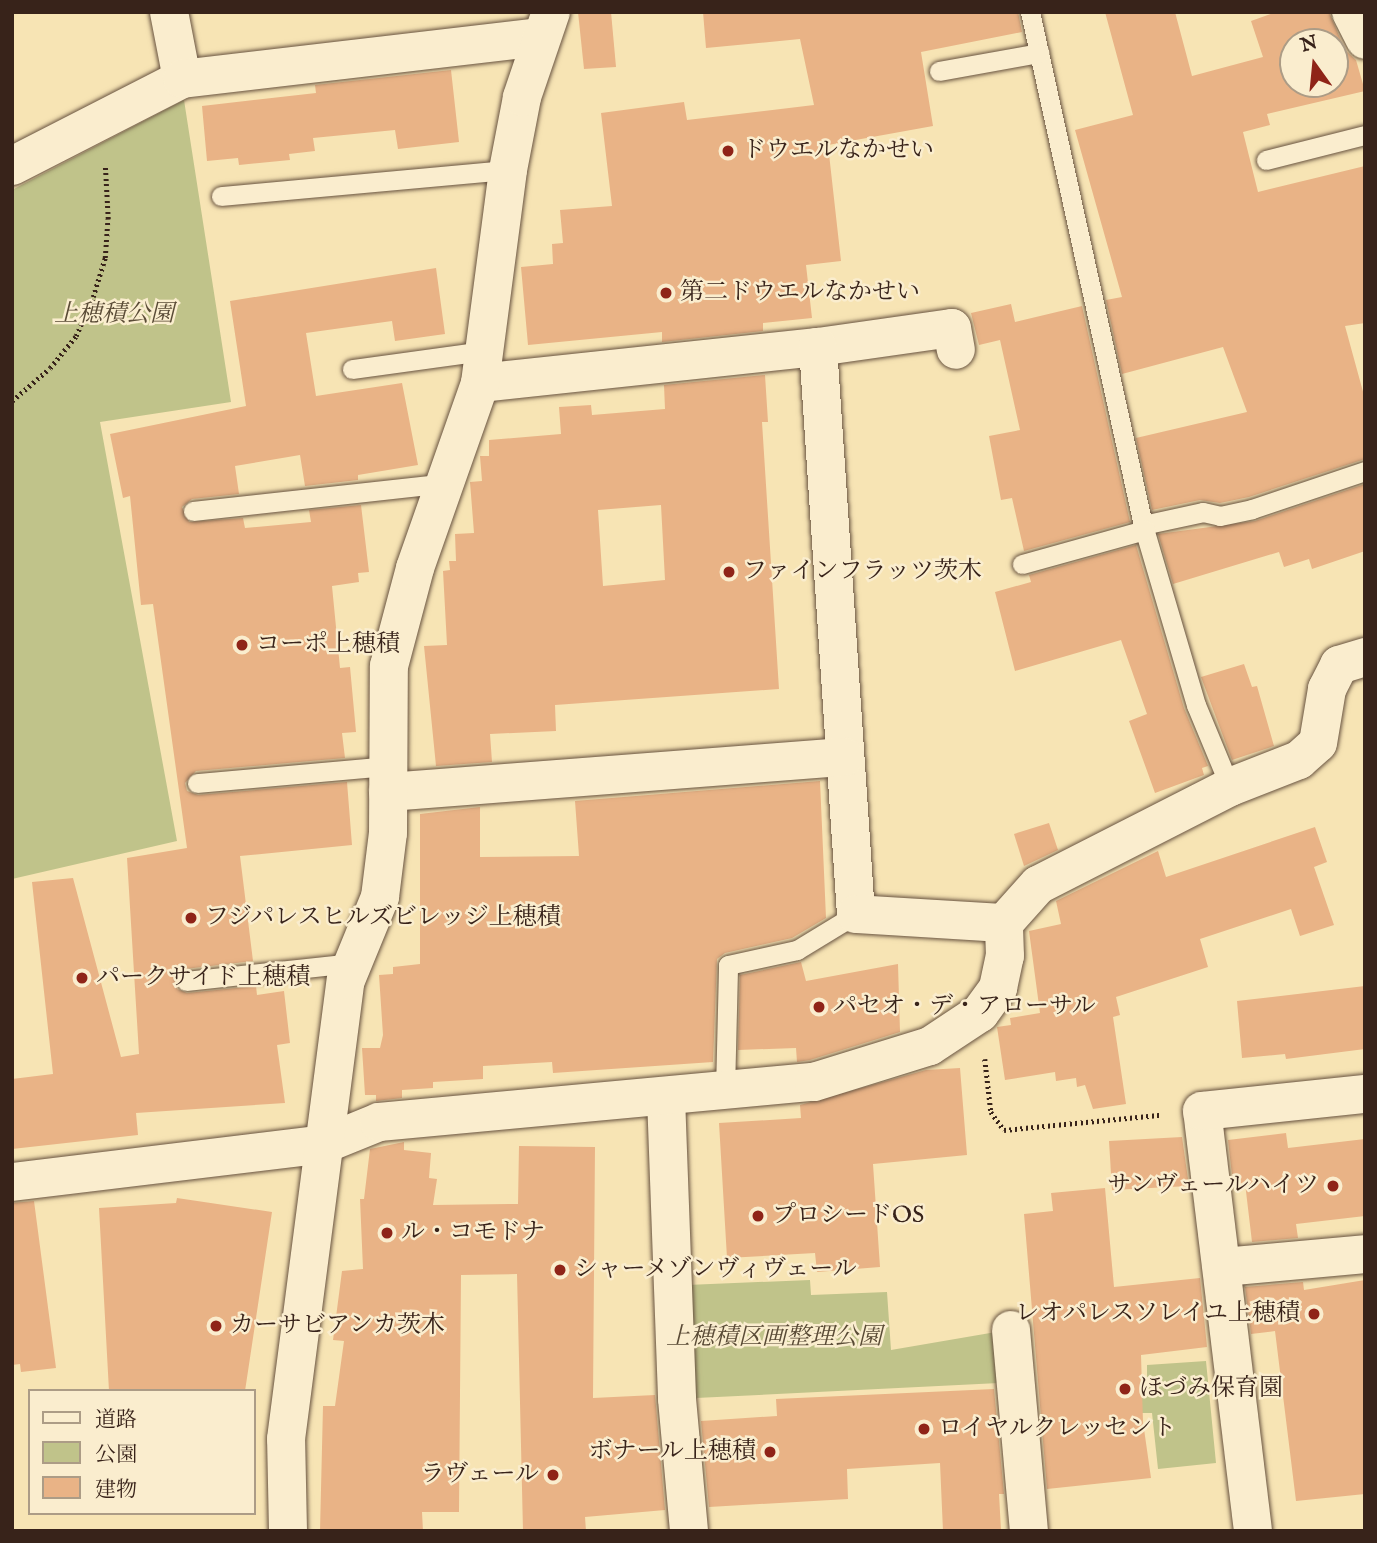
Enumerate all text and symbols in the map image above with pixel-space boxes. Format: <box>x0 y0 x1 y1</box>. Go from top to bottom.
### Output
north arrow <box>1279 28 1349 98</box>
text: N <box>1298 31 1320 58</box>
place label: ドウエルなかせい <box>742 137 934 165</box>
marker: ドウエルなかせい <box>720 143 736 159</box>
place label: 第二ドウエルなかせい <box>680 279 920 307</box>
marker: 第二ドウエルなかせい <box>658 285 674 301</box>
park label: 上穂積公園 <box>54 301 174 329</box>
place label: ファインフラッツ茨木 <box>743 558 983 586</box>
marker: ファインフラッツ茨木 <box>721 564 737 580</box>
place label: コーポ上穂積 <box>256 631 400 659</box>
marker: コーポ上穂積 <box>234 637 250 653</box>
place label: フジパレスヒルズビレッジ上穂積 <box>205 904 565 932</box>
marker: フジパレスヒルズビレッジ上穂積 <box>183 910 199 926</box>
place label: パークサイド上穂積 <box>96 964 312 992</box>
marker: パークサイド上穂積 <box>74 970 90 986</box>
place label: パセオ・デ・アローサル <box>833 993 1097 1021</box>
marker: パセオ・デ・アローサル <box>811 999 827 1015</box>
place label: サンヴェールハイツ <box>1103 1172 1319 1200</box>
marker: サンヴェールハイツ <box>1325 1178 1341 1194</box>
place label: プロシードOS <box>772 1202 924 1230</box>
marker: プロシードOS <box>750 1208 766 1224</box>
place label: ル・コモドナ <box>401 1219 545 1247</box>
marker: ル・コモドナ <box>379 1225 395 1241</box>
place label: シャーメゾンヴィヴェール <box>574 1256 862 1284</box>
marker: シャーメゾンヴィヴェール <box>552 1262 568 1278</box>
place label: レオパレスソレイユ上穂積 <box>1012 1300 1300 1328</box>
marker: レオパレスソレイユ上穂積 <box>1306 1306 1322 1322</box>
place label: カーサビアンカ茨木 <box>230 1312 446 1340</box>
marker: カーサビアンカ茨木 <box>208 1318 224 1334</box>
park label: 上穂積区画整理公園 <box>666 1324 882 1352</box>
place label: ほづみ保育園 <box>1139 1375 1283 1403</box>
marker: ほづみ保育園 <box>1117 1381 1133 1397</box>
legend <box>28 1389 256 1515</box>
text: 道路 <box>95 1407 137 1434</box>
place label: ロイヤルクレッセント <box>938 1415 1178 1443</box>
marker: ロイヤルクレッセント <box>916 1421 932 1437</box>
place label: ボナール上穂積 <box>588 1438 756 1466</box>
text: 公園 <box>95 1442 137 1469</box>
marker: ボナール上穂積 <box>762 1444 778 1460</box>
place label: ラヴェール <box>419 1461 539 1489</box>
marker: ラヴェール <box>545 1467 561 1483</box>
text: 建物 <box>95 1477 137 1504</box>

